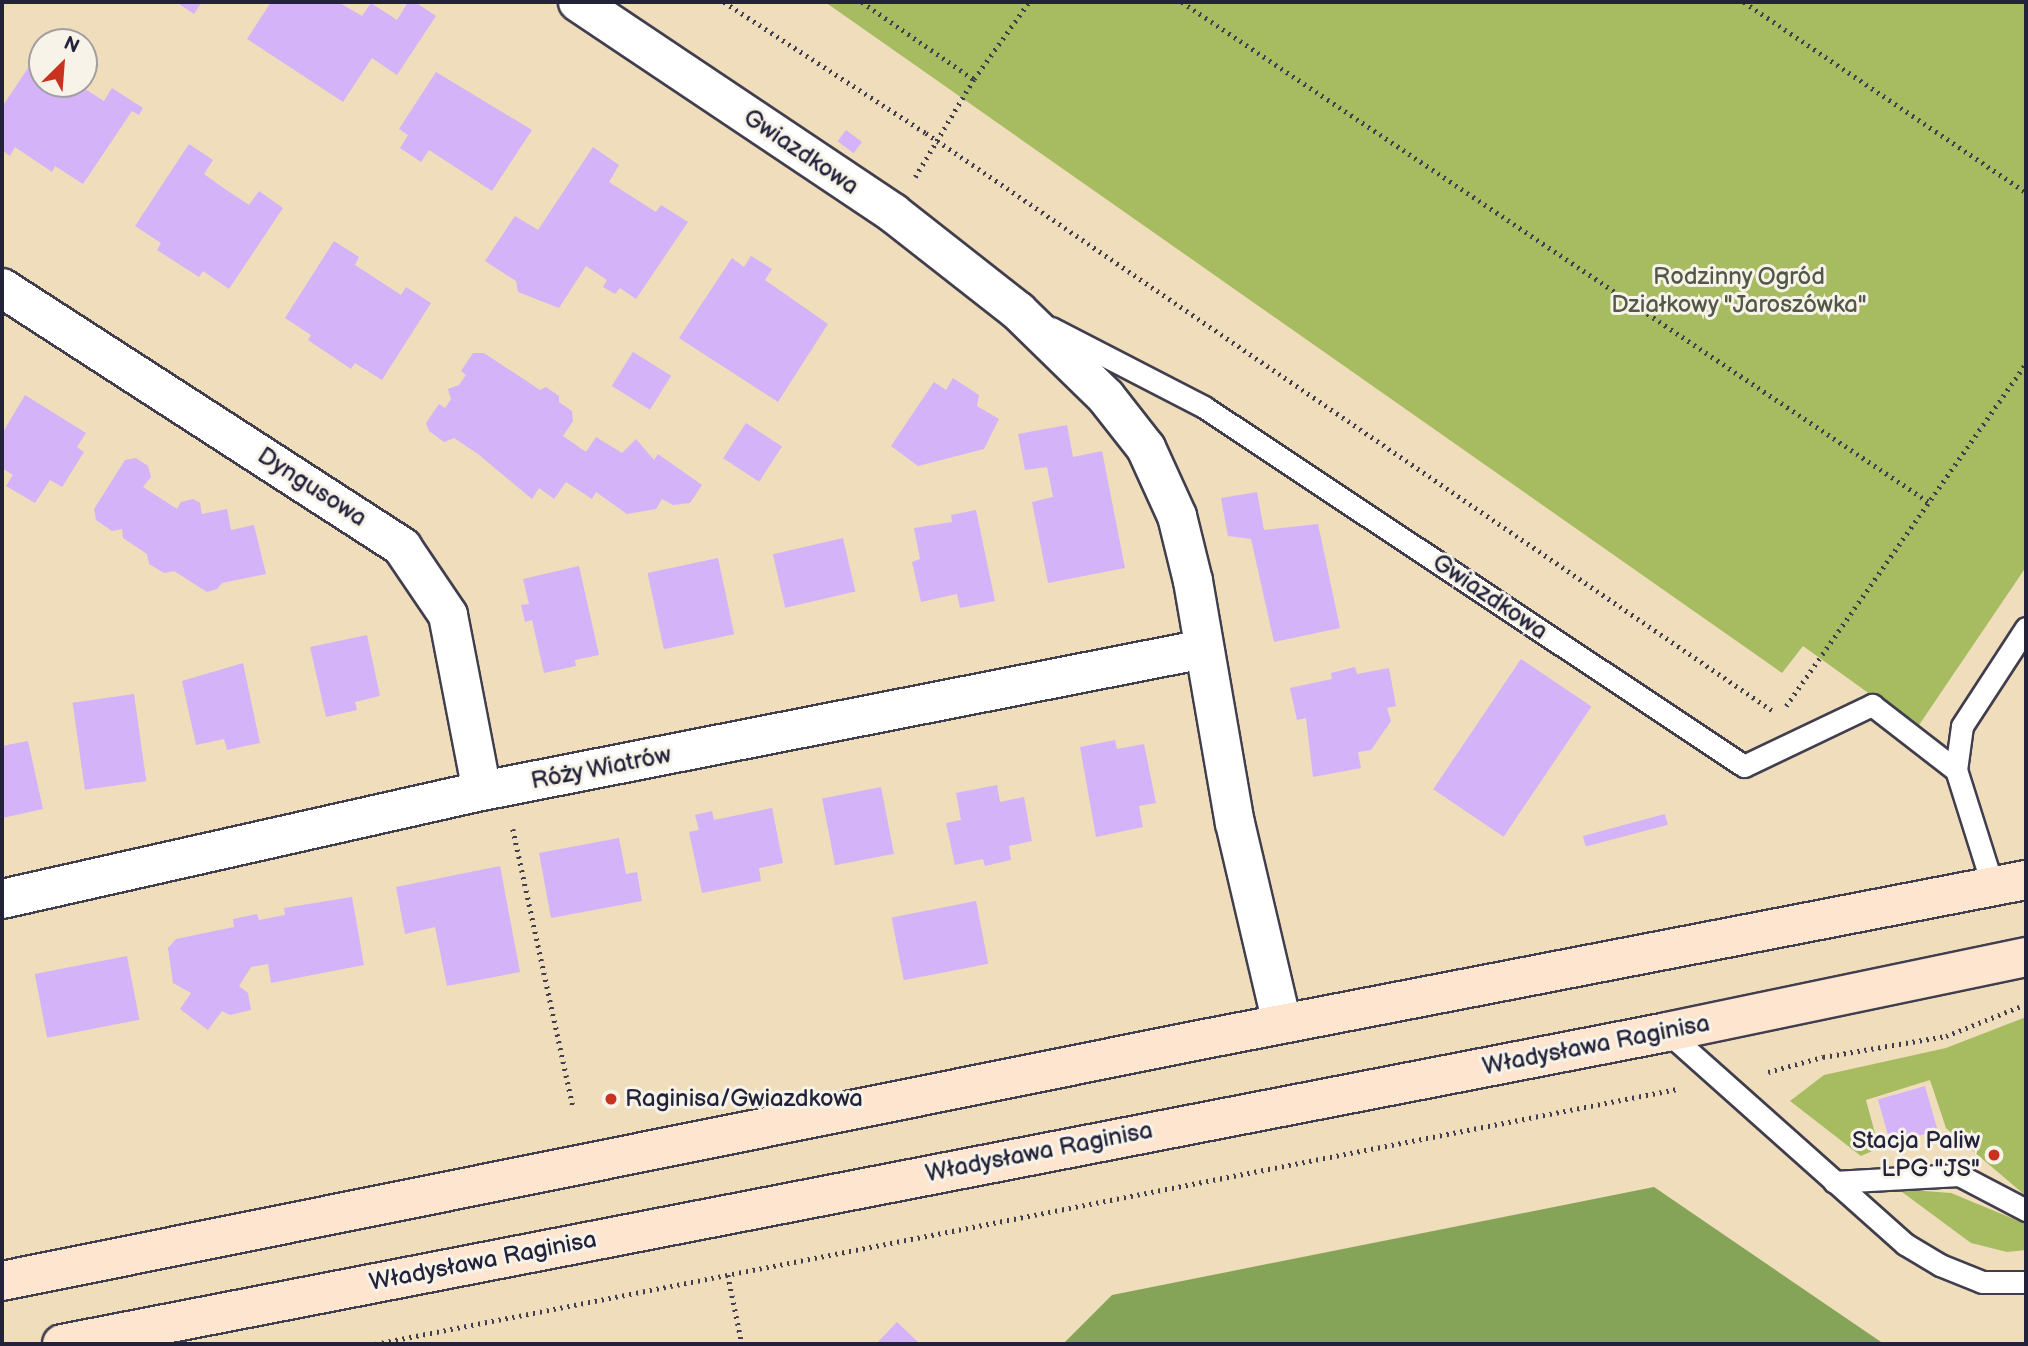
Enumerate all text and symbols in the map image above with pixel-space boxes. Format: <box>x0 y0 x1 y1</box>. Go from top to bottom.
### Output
north arrow <box>28 28 98 98</box>
text: N <box>60 32 83 59</box>
street label: Gwiazdkowa <box>738 103 864 201</box>
park label: Rodzinny Ogród Działkowy "Jaroszówka" <box>1610 263 1868 319</box>
street label: Dyngusowa <box>252 441 372 533</box>
street label: Gwiazdkowa <box>1427 548 1553 646</box>
street label: Róży Wiatrów <box>527 740 675 796</box>
street label: Władysława Raginisa <box>1480 1009 1712 1081</box>
place label: Raginisa/Gwiazdkowa <box>625 1085 863 1113</box>
marker: Raginisa/Gwiazdkowa <box>603 1091 619 1107</box>
street label: Władysława Raginisa <box>923 1116 1155 1188</box>
place label: Stacja Paliw LPG "JS" <box>1852 1127 1980 1183</box>
marker: Stacja Paliw LPG "JS" <box>1986 1147 2002 1163</box>
street label: Władysława Raginisa <box>367 1225 599 1297</box>

